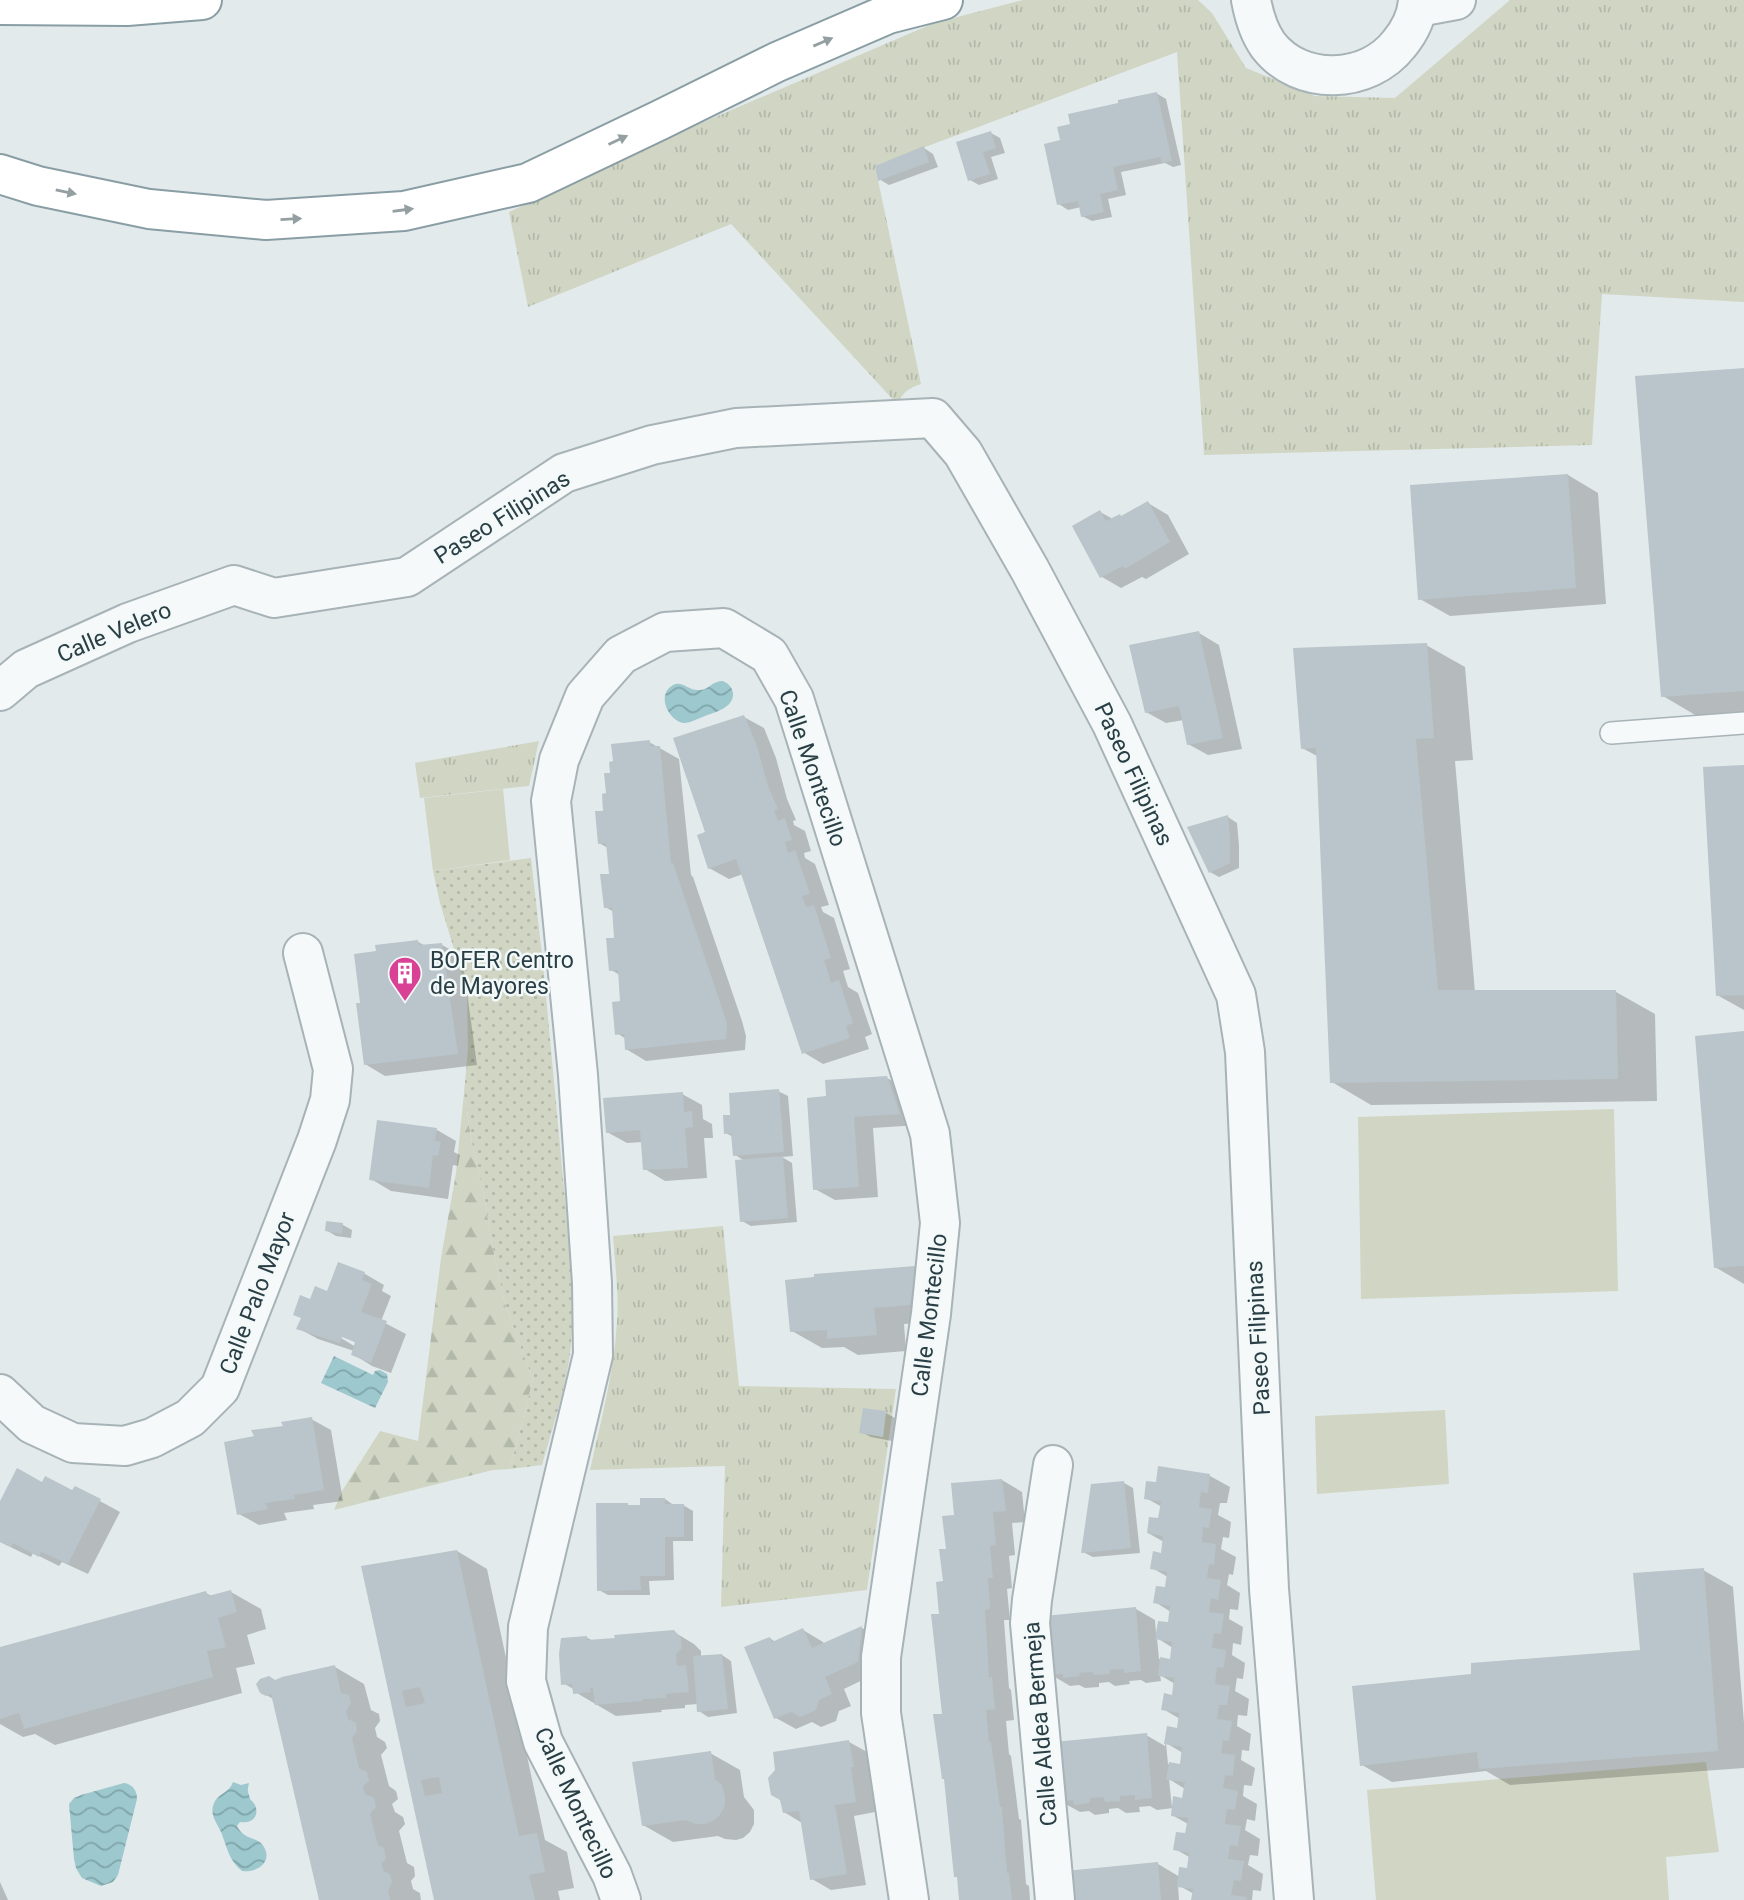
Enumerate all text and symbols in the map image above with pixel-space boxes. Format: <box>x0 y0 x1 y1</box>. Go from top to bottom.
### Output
one-way arrow <box>813 36 834 47</box>
one-way arrow <box>608 134 628 146</box>
one-way arrow <box>55 186 77 197</box>
one-way arrow <box>392 204 414 215</box>
one-way arrow <box>280 213 302 224</box>
street label: Paseo Filipinas <box>429 465 575 570</box>
street label: Calle Velero <box>53 596 175 669</box>
street label: Calle Montecillo <box>773 686 852 850</box>
street label: Paseo Filipinas <box>1089 698 1179 850</box>
place label: BOFER Centro de Mayores <box>430 947 574 1000</box>
building icon: BOFER Centro de Mayores <box>386 954 424 1003</box>
street label: Calle Palo Mayor <box>214 1208 301 1378</box>
street label: Calle Montecillo <box>906 1232 953 1398</box>
street label: Paseo Filipinas <box>1241 1260 1276 1416</box>
street label: Calle Aldea Bermeja <box>1018 1621 1063 1827</box>
street label: Calle Montecillo <box>529 1723 622 1883</box>

